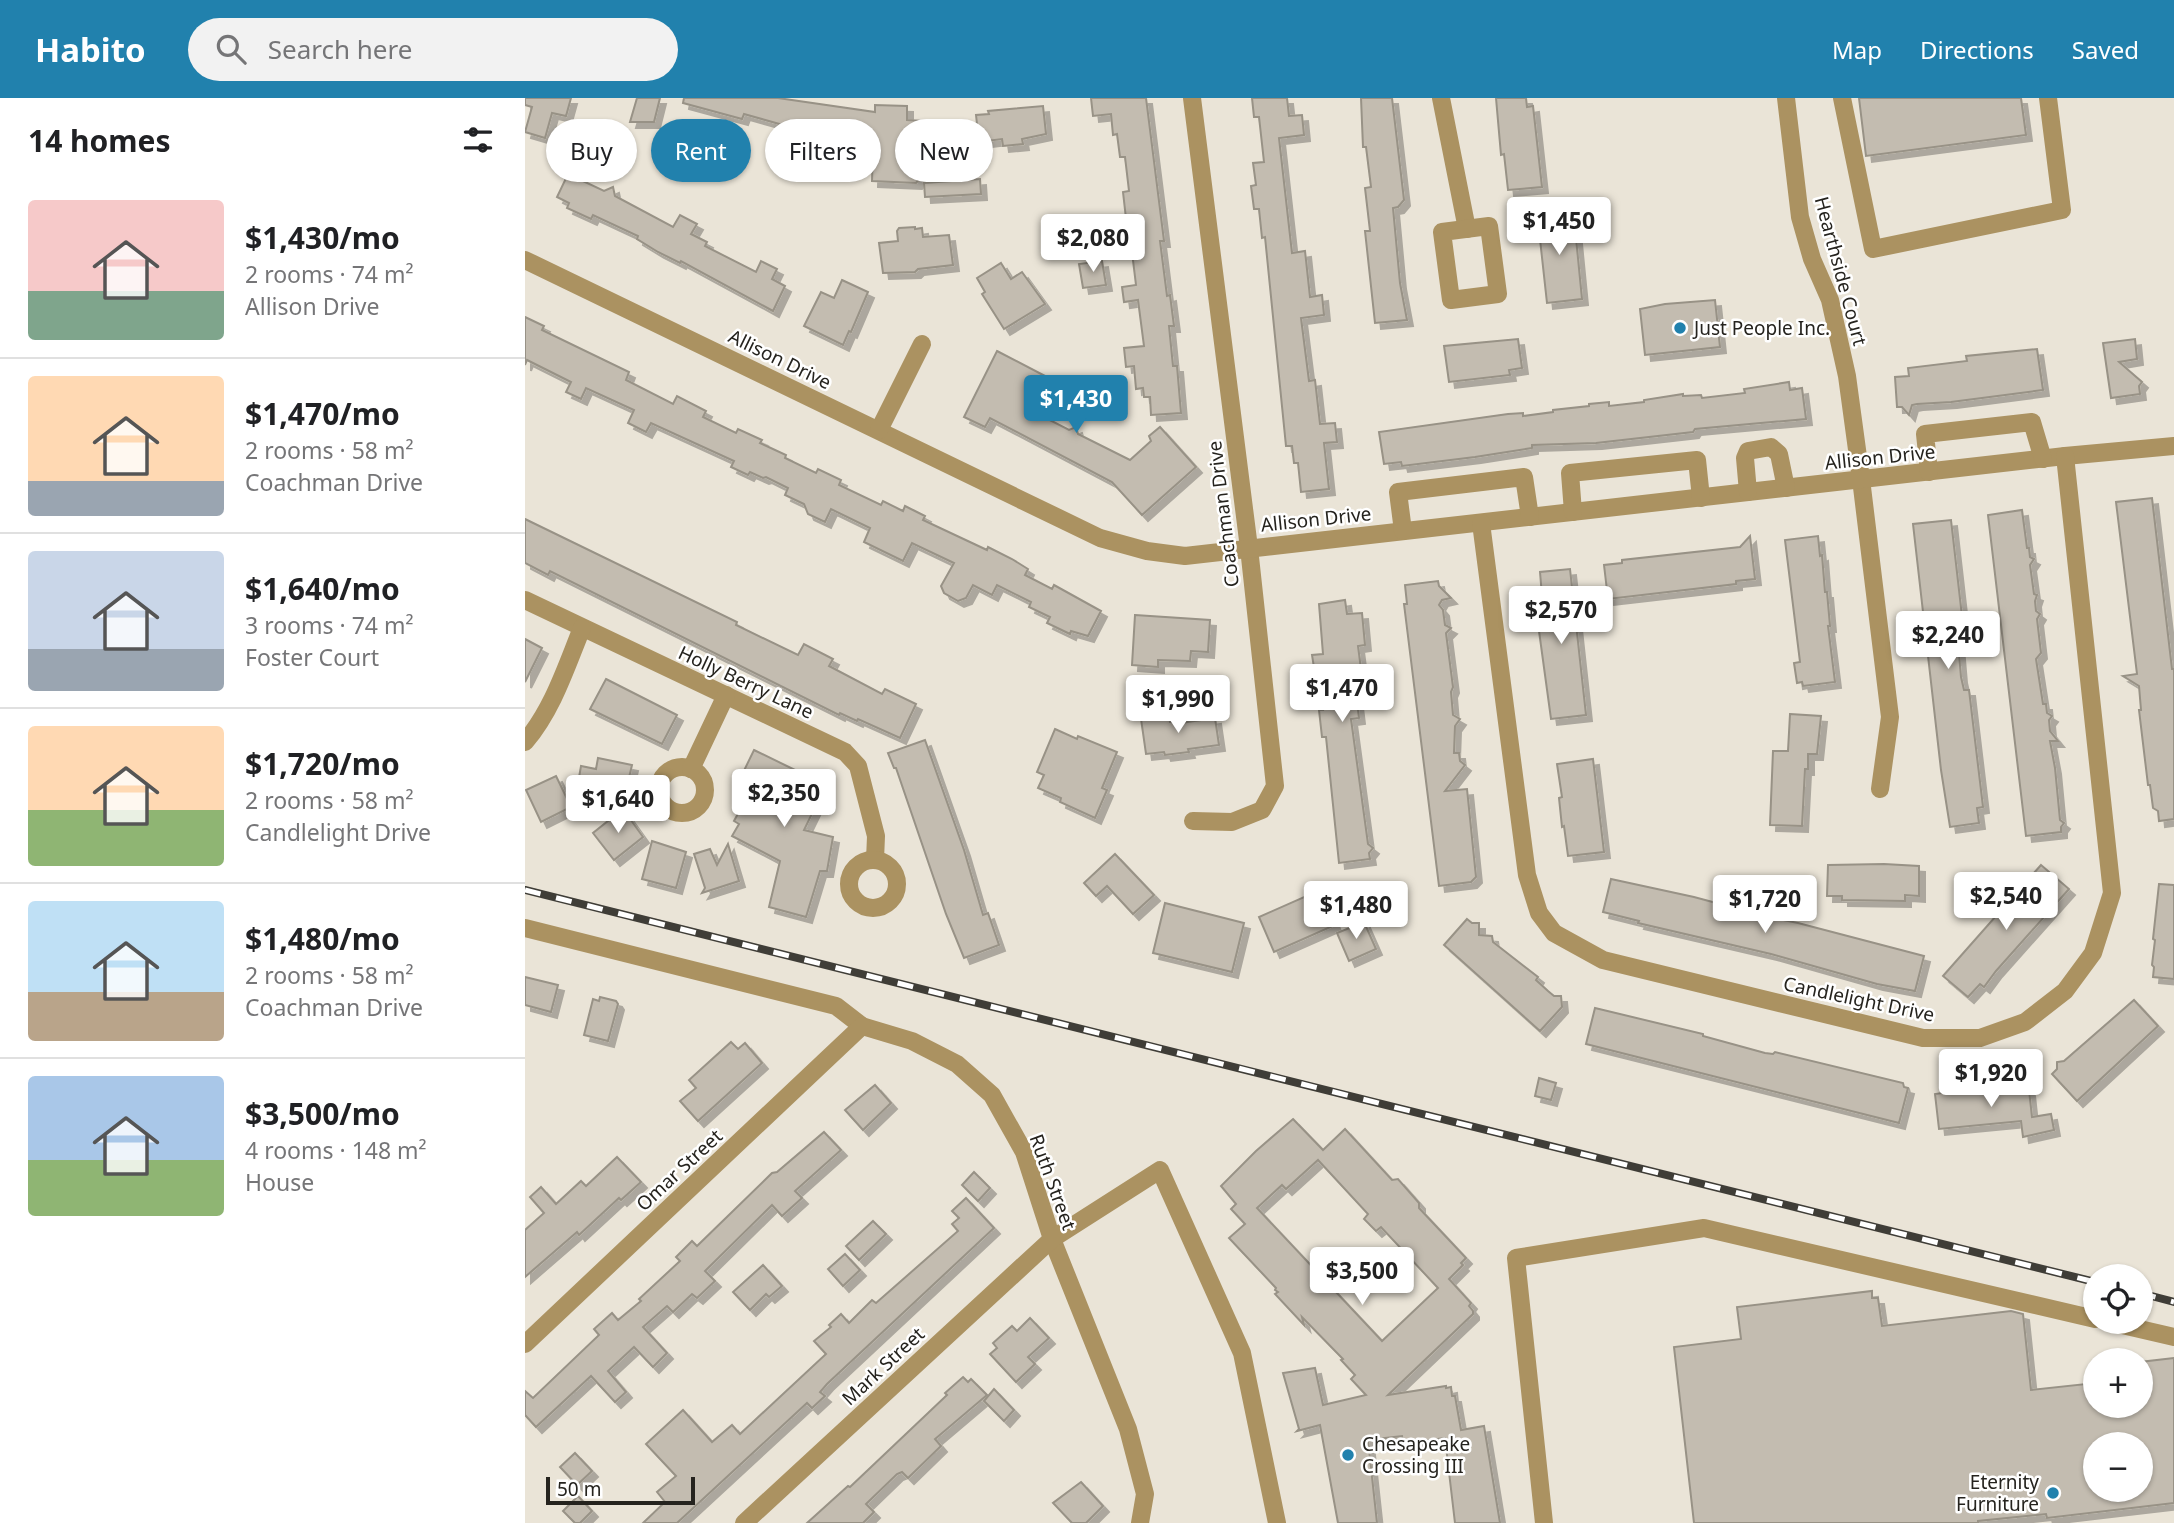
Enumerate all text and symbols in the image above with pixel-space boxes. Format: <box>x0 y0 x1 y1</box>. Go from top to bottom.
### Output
search box <box>188 18 678 81</box>
text: Habito <box>35 27 146 72</box>
icon: search <box>212 30 250 68</box>
text: Search here <box>268 31 412 67</box>
text: Map <box>1832 33 1882 66</box>
text: Directions <box>1920 33 2034 66</box>
text: Saved <box>2072 33 2139 66</box>
chip: Buy <box>546 119 637 182</box>
chip: Rent <box>651 119 751 182</box>
chip: Filters <box>765 119 881 182</box>
chip: New <box>895 119 993 182</box>
text: 14 homes <box>28 120 171 161</box>
icon: filters <box>459 121 497 159</box>
street label: Hearthside Court <box>1809 194 1873 348</box>
pin: $1,450 <box>1502 198 1616 257</box>
text: $1,450 <box>1523 204 1595 236</box>
pin: $2,080 <box>1036 214 1150 274</box>
text: $1,430/mo <box>245 217 400 258</box>
text: $2,080 <box>1057 221 1129 253</box>
icon: home <box>84 228 168 312</box>
text: 2 rooms · 74 m² <box>245 258 414 290</box>
text: Allison Drive <box>245 290 380 322</box>
place label: Just People Inc. <box>1692 315 1830 341</box>
marker: Just People Inc. <box>1672 320 1688 336</box>
street label: Allison Drive <box>724 323 836 395</box>
pin: $1,430 <box>1019 376 1133 435</box>
text: $1,430 <box>1040 382 1112 414</box>
text: $1,470/mo <box>245 393 400 434</box>
icon: home <box>84 404 168 488</box>
text: 2 rooms · 58 m² <box>245 434 414 466</box>
street label: Allison Drive <box>1823 438 1937 476</box>
street label: Coachman Drive <box>1201 439 1245 589</box>
text: Coachman Drive <box>245 466 423 498</box>
street label: Allison Drive <box>1259 500 1373 538</box>
text: $1,640/mo <box>245 568 400 609</box>
icon: home <box>84 579 168 663</box>
pin: $2,570 <box>1504 587 1618 646</box>
text: $2,570 <box>1525 593 1597 625</box>
text: 3 rooms · 74 m² <box>245 609 414 641</box>
pin: $2,240 <box>1891 612 2005 671</box>
text: $2,240 <box>1912 618 1984 650</box>
street label: Holly Berry Lane <box>674 639 818 725</box>
text: Foster Court <box>245 641 379 673</box>
pin: $1,470 <box>1285 664 1399 724</box>
text: $1,470 <box>1306 671 1378 703</box>
pin: $1,990 <box>1121 676 1235 735</box>
text: $1,990 <box>1142 682 1214 714</box>
text: $1,720/mo <box>245 743 400 784</box>
icon: home <box>84 754 168 838</box>
pin: $2,350 <box>727 770 841 829</box>
pin: $1,640 <box>561 776 675 835</box>
text: $2,350 <box>748 776 820 808</box>
text: $1,640 <box>582 782 654 814</box>
text: 2 rooms · 58 m² <box>245 784 414 816</box>
text: Candlelight Drive <box>245 816 431 848</box>
pin: $2,540 <box>1949 872 2063 932</box>
pin: $1,720 <box>1708 876 1822 935</box>
text: $2,540 <box>1970 879 2042 911</box>
pin: $1,480 <box>1299 882 1413 941</box>
text: $1,720 <box>1729 882 1801 914</box>
text: $1,480 <box>1320 888 1392 920</box>
text: $1,480/mo <box>245 918 400 959</box>
icon: home <box>84 929 168 1013</box>
text: 2 rooms · 58 m² <box>245 959 414 991</box>
street label: Candlelight Drive <box>1781 970 1937 1028</box>
text: Coachman Drive <box>245 991 423 1023</box>
pin: $1,920 <box>1934 1049 2048 1109</box>
text: $1,920 <box>1955 1056 2027 1088</box>
text: $3,500/mo <box>245 1093 400 1134</box>
icon: home <box>84 1104 168 1188</box>
street label: Omar Street <box>630 1123 728 1217</box>
street label: Ruth Street <box>1024 1130 1082 1234</box>
text: 4 rooms · 148 m² <box>245 1134 427 1166</box>
text: House <box>245 1166 314 1198</box>
pin: $3,500 <box>1305 1248 1419 1307</box>
text: $3,500 <box>1326 1254 1398 1286</box>
map controls <box>2083 1264 2153 1502</box>
button: locate <box>2083 1264 2153 1334</box>
street label: Mark Street <box>836 1321 930 1411</box>
button: + <box>2083 1348 2153 1418</box>
place label: Chesapeake Crossing III <box>1362 1431 1470 1479</box>
button: − <box>2083 1432 2153 1502</box>
marker: Chesapeake Crossing III <box>1340 1447 1356 1463</box>
place label: Eternity Furniture <box>1956 1469 2039 1517</box>
scale bar <box>546 1474 695 1506</box>
text: 50 m <box>557 1476 601 1502</box>
marker: Eternity Furniture <box>2045 1485 2061 1501</box>

